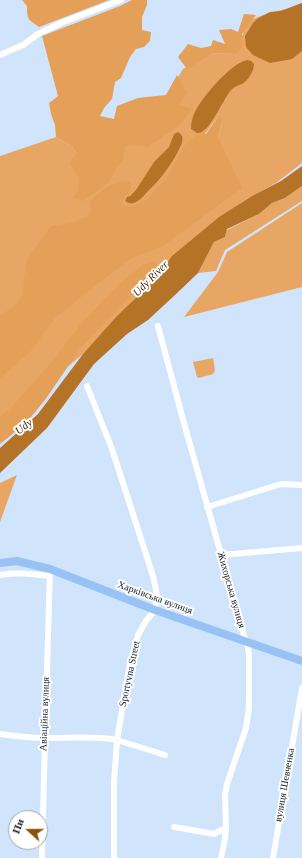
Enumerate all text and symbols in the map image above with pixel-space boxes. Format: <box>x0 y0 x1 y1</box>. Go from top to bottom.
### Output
water label: Udy River <box>130 258 172 300</box>
water label: Udy <box>13 416 35 438</box>
street label: Жихорська вулиця <box>214 550 248 630</box>
street label: Харківська вулиця <box>116 579 194 617</box>
street label: Sportyvna Street <box>117 640 143 708</box>
street label: Авіаційна вулиця <box>38 677 52 751</box>
street label: вулиця Шевченка <box>273 747 297 823</box>
north arrow <box>8 810 48 850</box>
text: Пн <box>9 817 26 835</box>

